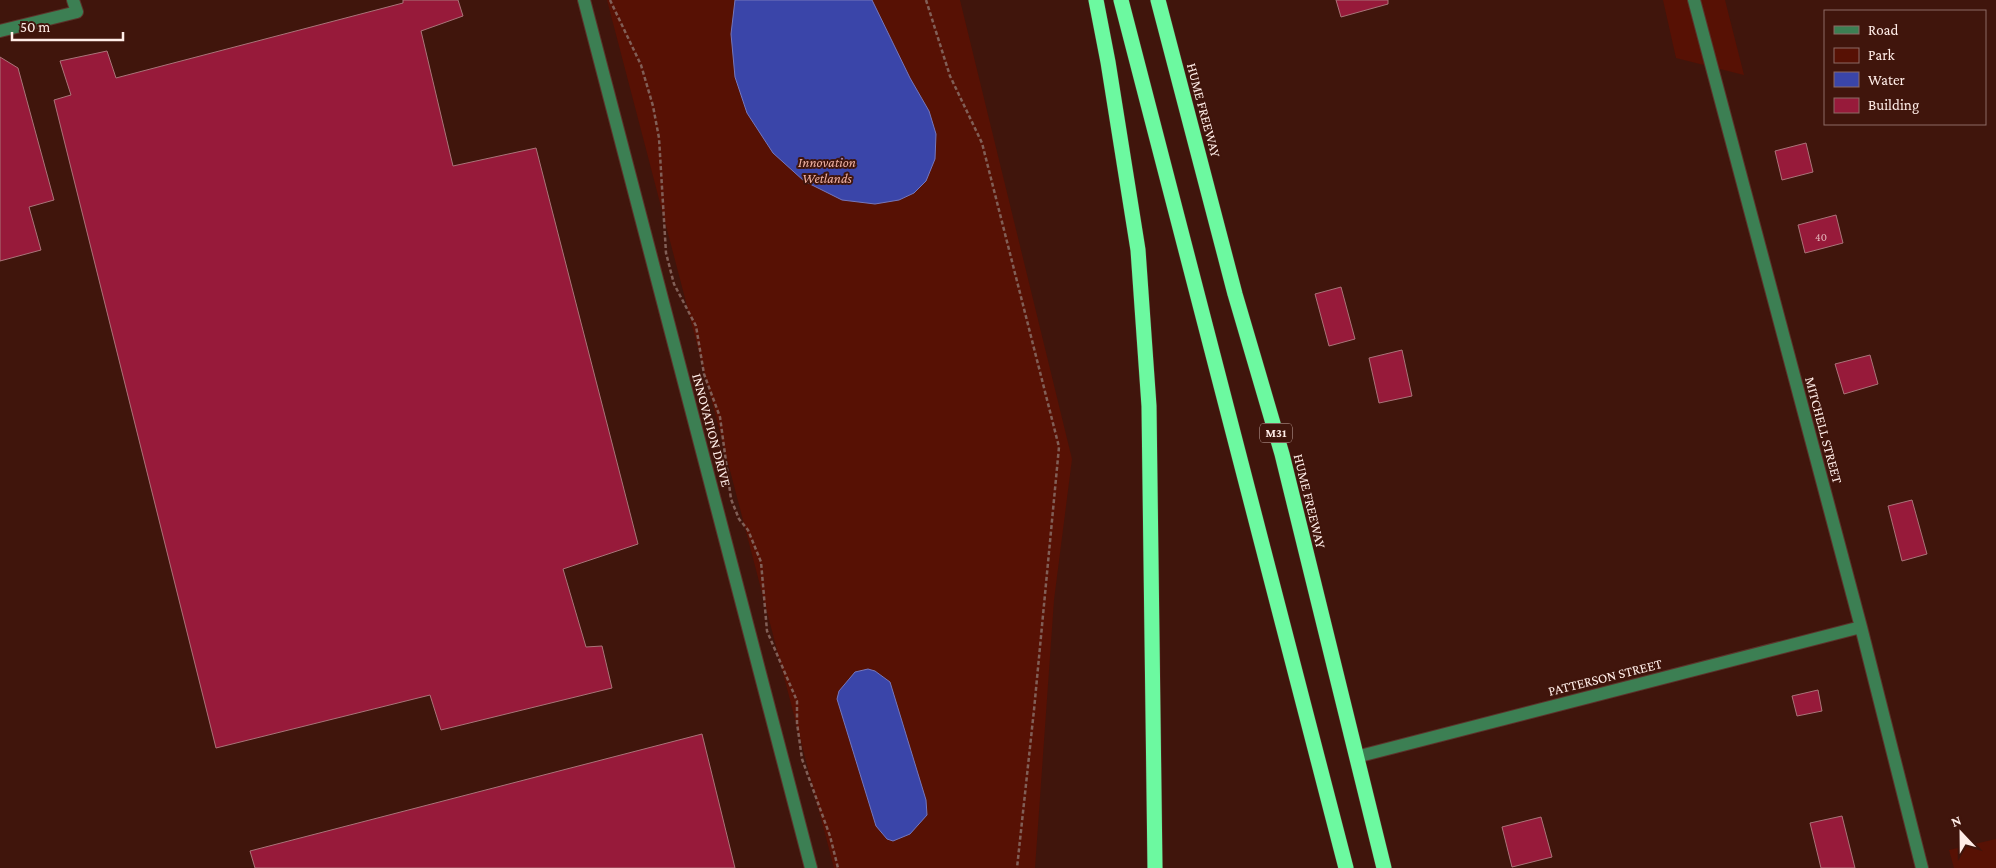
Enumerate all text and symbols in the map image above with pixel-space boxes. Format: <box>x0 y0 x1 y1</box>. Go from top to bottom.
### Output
scale bar <box>12 10 124 42</box>
legend <box>1824 10 1986 125</box>
text: 50 m <box>20 19 50 35</box>
text: Road <box>1868 22 1899 38</box>
text: Park <box>1868 47 1895 63</box>
street label: HUME FREEWAY <box>1184 61 1224 159</box>
text: Water <box>1868 72 1905 88</box>
text: Building <box>1868 97 1919 114</box>
park label: Innovation Wetlands <box>798 154 856 186</box>
house number: 40 <box>1815 231 1827 243</box>
street label: INNOVATION DRIVE <box>689 372 735 489</box>
street label: MITCHELL STREET <box>1802 375 1846 485</box>
road number: M31 <box>1260 423 1292 442</box>
street label: HUME FREEWAY <box>1291 452 1330 551</box>
street label: PATTERSON STREET <box>1546 655 1664 699</box>
north arrow <box>1936 808 1986 858</box>
text: N <box>1949 812 1964 830</box>

